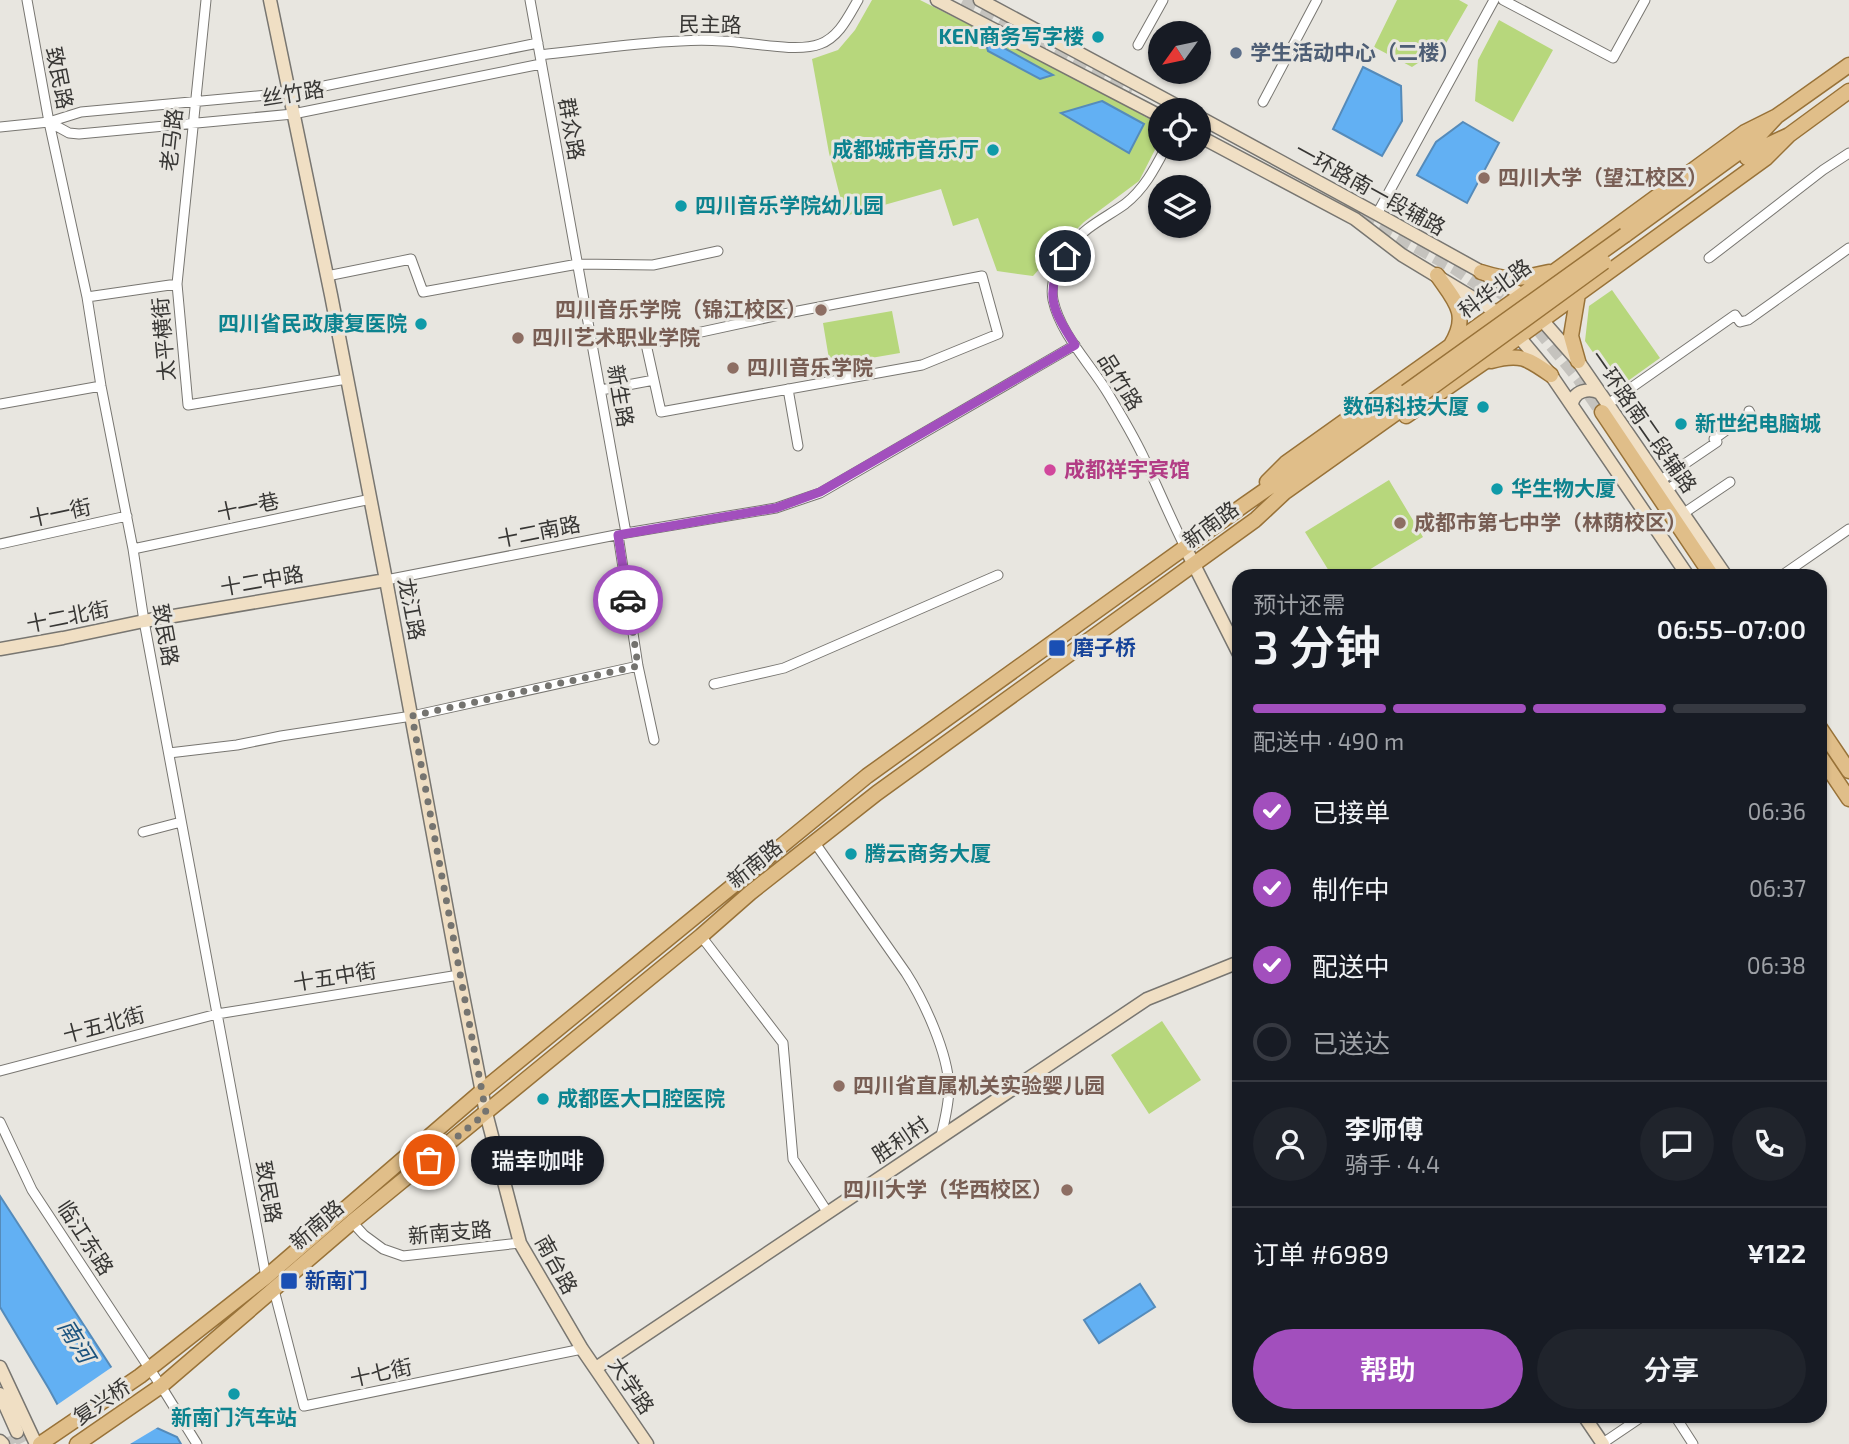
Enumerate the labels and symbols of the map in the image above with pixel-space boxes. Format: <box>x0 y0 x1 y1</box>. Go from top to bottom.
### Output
street label: 民主路 <box>678 10 742 37</box>
north arrow <box>1148 21 1211 84</box>
place label: KEN商务写字楼 <box>939 23 1084 48</box>
marker: KEN商务写字楼 <box>1090 29 1106 45</box>
place label: 学生活动中心（二楼） <box>1250 39 1460 64</box>
street label: 致民路 <box>42 44 79 111</box>
marker: 学生活动中心（二楼） <box>1228 45 1244 61</box>
street label: 丝竹路 <box>260 75 326 110</box>
street label: 群众路 <box>555 96 590 162</box>
street label: 老马路 <box>155 107 186 172</box>
place label: 成都城市音乐厅 <box>832 136 979 161</box>
street label: 一环路南一段辅路 <box>1291 136 1450 239</box>
marker: 成都城市音乐厅 <box>985 142 1001 158</box>
place label: 四川大学（望江校区） <box>1498 164 1708 189</box>
marker: 四川大学（望江校区） <box>1476 170 1492 186</box>
place label: 四川音乐学院幼儿园 <box>695 192 884 217</box>
marker: 四川音乐学院幼儿园 <box>673 198 689 214</box>
pin <box>1035 226 1095 286</box>
street label: 科华北路 <box>1453 253 1535 323</box>
street label: 太平横街 <box>146 296 179 382</box>
place label: 四川音乐学院（锦江校区） <box>555 296 807 321</box>
marker: 四川音乐学院（锦江校区） <box>813 302 829 318</box>
place label: 四川省民政康复医院 <box>218 310 407 335</box>
marker: 四川省民政康复医院 <box>413 316 429 332</box>
place label: 四川艺术职业学院 <box>532 324 700 349</box>
marker: 四川艺术职业学院 <box>510 330 526 346</box>
street label: 一环路南二段辅路 <box>1586 345 1703 497</box>
street label: 品竹路 <box>1094 348 1149 415</box>
place label: 四川音乐学院 <box>747 354 873 379</box>
marker: 四川音乐学院 <box>725 360 741 376</box>
street label: 新生路 <box>604 363 639 429</box>
place label: 数码科技大厦 <box>1343 393 1469 418</box>
marker: 数码科技大厦 <box>1475 399 1491 415</box>
place label: 新世纪电脑城 <box>1695 410 1821 435</box>
marker: 新世纪电脑城 <box>1673 416 1689 432</box>
place label: 成都祥宇宾馆 <box>1064 456 1190 481</box>
marker: 成都祥宇宾馆 <box>1042 462 1058 478</box>
place label: 华生物大厦 <box>1511 475 1616 500</box>
marker: 华生物大厦 <box>1489 481 1505 497</box>
street label: 十一巷 <box>214 487 281 524</box>
street label: 十一街 <box>26 493 93 530</box>
street label: 新南路 <box>1177 495 1243 552</box>
place label: 成都市第七中学（林荫校区） <box>1414 509 1687 534</box>
street label: 十二南路 <box>495 510 582 551</box>
marker: 成都市第七中学（林荫校区） <box>1392 515 1408 531</box>
street label: 十二中路 <box>218 560 305 599</box>
courier <box>593 565 663 635</box>
street label: 龙江路 <box>394 575 431 642</box>
street label: 十二北街 <box>24 595 111 636</box>
street label: 致民路 <box>149 602 184 668</box>
place label: 磨子桥 <box>1073 634 1136 659</box>
marker: 磨子桥 <box>1047 638 1067 658</box>
street label: 新南路 <box>722 833 786 892</box>
place label: 腾云商务大厦 <box>865 840 991 865</box>
marker: 腾云商务大厦 <box>843 846 859 862</box>
street label: 十五中街 <box>291 957 378 994</box>
street label: 十五北街 <box>60 1001 147 1046</box>
place label: 四川省直属机关实验婴儿园 <box>853 1072 1105 1097</box>
marker: 四川省直属机关实验婴儿园 <box>831 1078 847 1094</box>
place label: 成都医大口腔医院 <box>557 1085 725 1110</box>
marker: 成都医大口腔医院 <box>535 1091 551 1107</box>
street label: 胜利村 <box>867 1111 933 1167</box>
pin <box>399 1130 459 1190</box>
callout: 瑞幸咖啡 <box>471 1136 604 1184</box>
street label: 致民路 <box>252 1159 287 1225</box>
place label: 四川大学（华西校区） <box>843 1176 1053 1201</box>
marker: 四川大学（华西校区） <box>1059 1182 1075 1198</box>
street label: 新南路 <box>284 1194 348 1254</box>
street label: 临江东路 <box>53 1195 120 1279</box>
street label: 新南支路 <box>407 1215 493 1248</box>
street label: 南台路 <box>531 1231 584 1298</box>
place label: 新南门 <box>305 1267 368 1292</box>
marker: 新南门 <box>279 1271 299 1291</box>
water label: 南河 <box>53 1314 103 1371</box>
street label: 大学路 <box>604 1352 660 1418</box>
street label: 十七街 <box>347 1353 414 1390</box>
street label: 复兴桥 <box>68 1373 134 1429</box>
marker: 新南门汽车站 <box>226 1386 242 1402</box>
place label: 新南门汽车站 <box>171 1404 297 1429</box>

